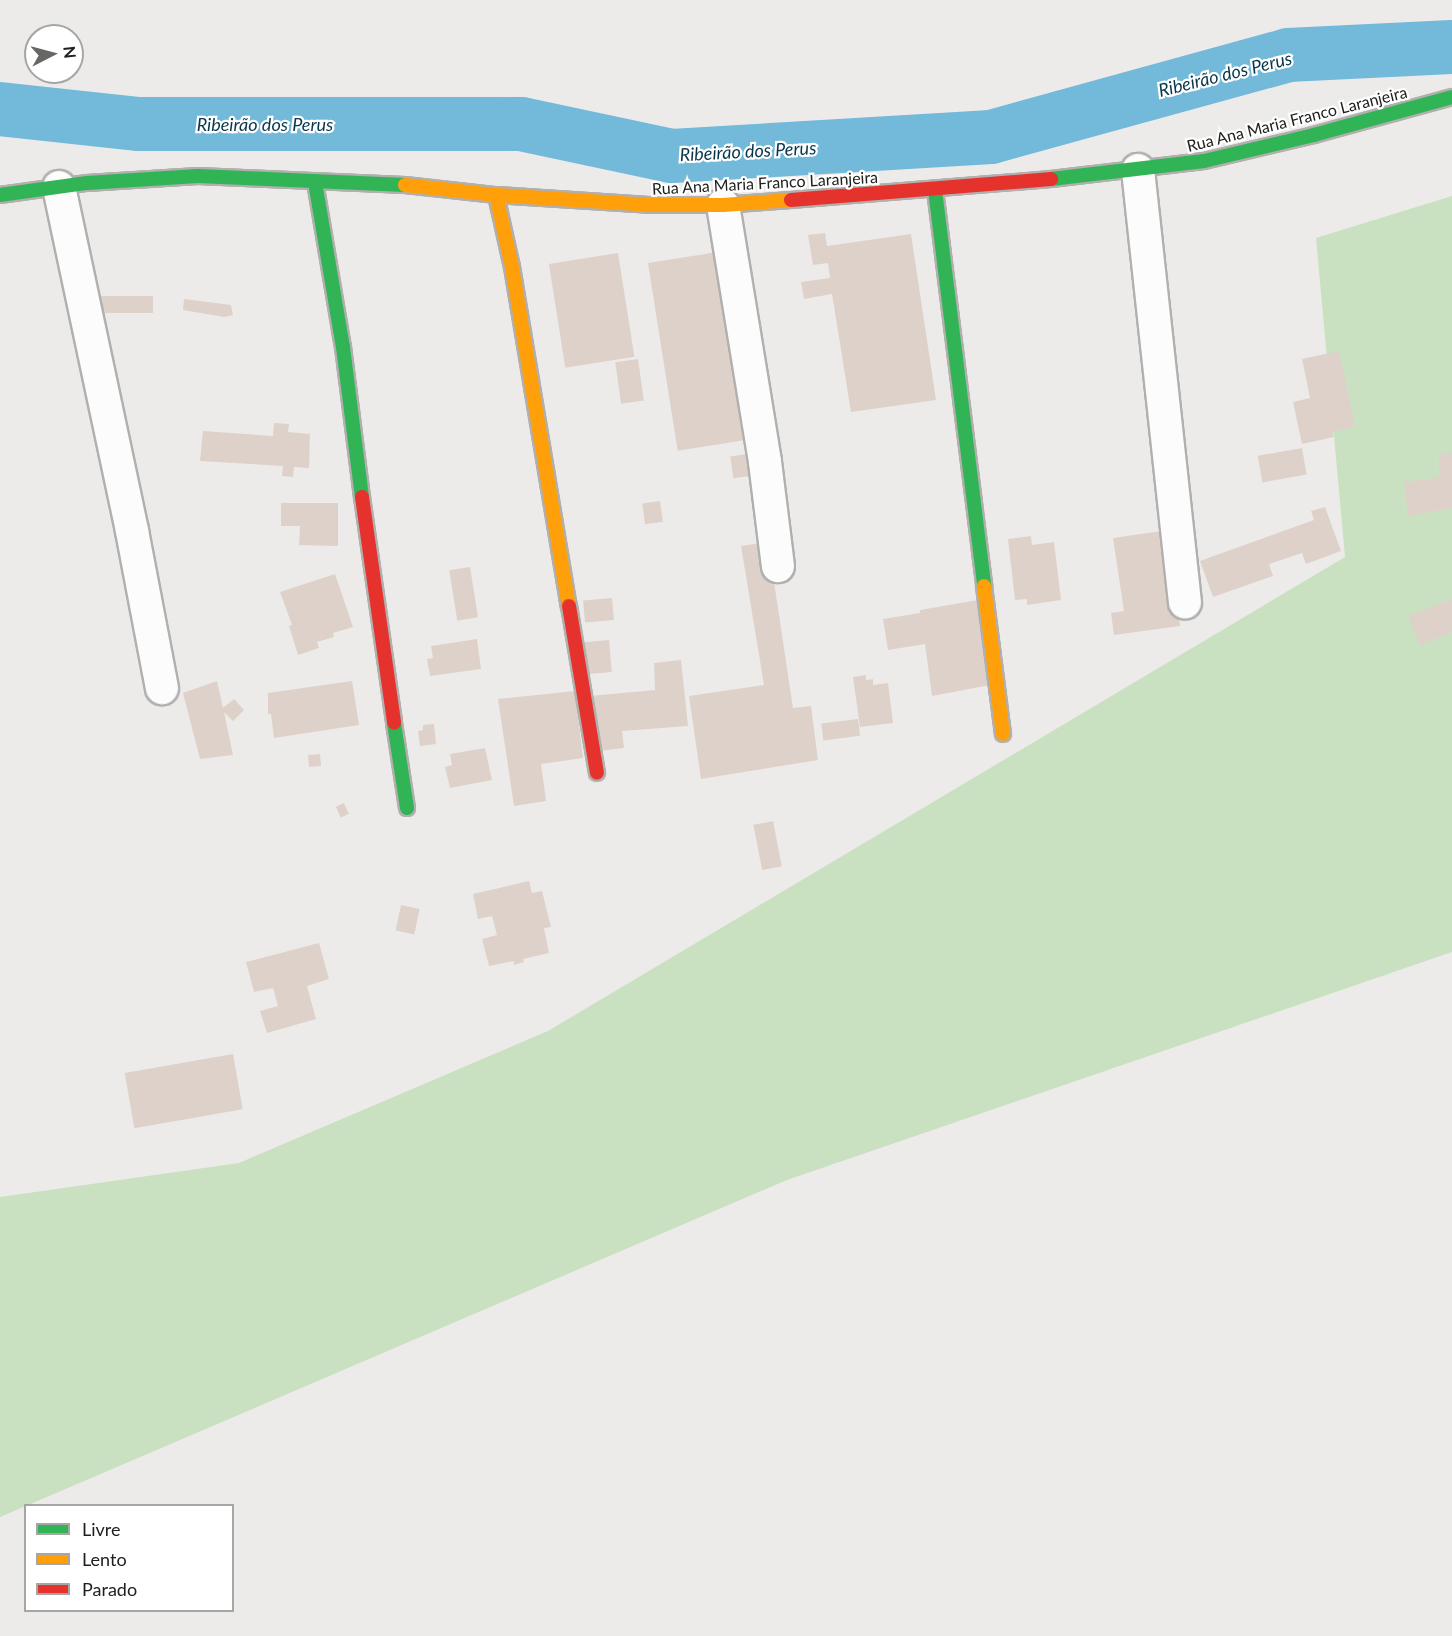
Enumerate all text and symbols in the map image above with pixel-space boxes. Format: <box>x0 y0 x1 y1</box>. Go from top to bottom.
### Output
north arrow <box>24 24 84 84</box>
text: N <box>60 45 81 59</box>
water label: Ribeirão dos Perus <box>1156 47 1294 101</box>
street label: Rua Ana Maria Franco Laranjeira <box>1185 82 1409 156</box>
water label: Ribeirão dos Perus <box>197 113 333 135</box>
water label: Ribeirão dos Perus <box>679 137 817 165</box>
street label: Rua Ana Maria Franco Laranjeira <box>651 167 879 199</box>
legend <box>24 1504 234 1612</box>
text: Livre <box>82 1518 121 1540</box>
text: Lento <box>82 1548 127 1570</box>
text: Parado <box>82 1578 137 1600</box>

